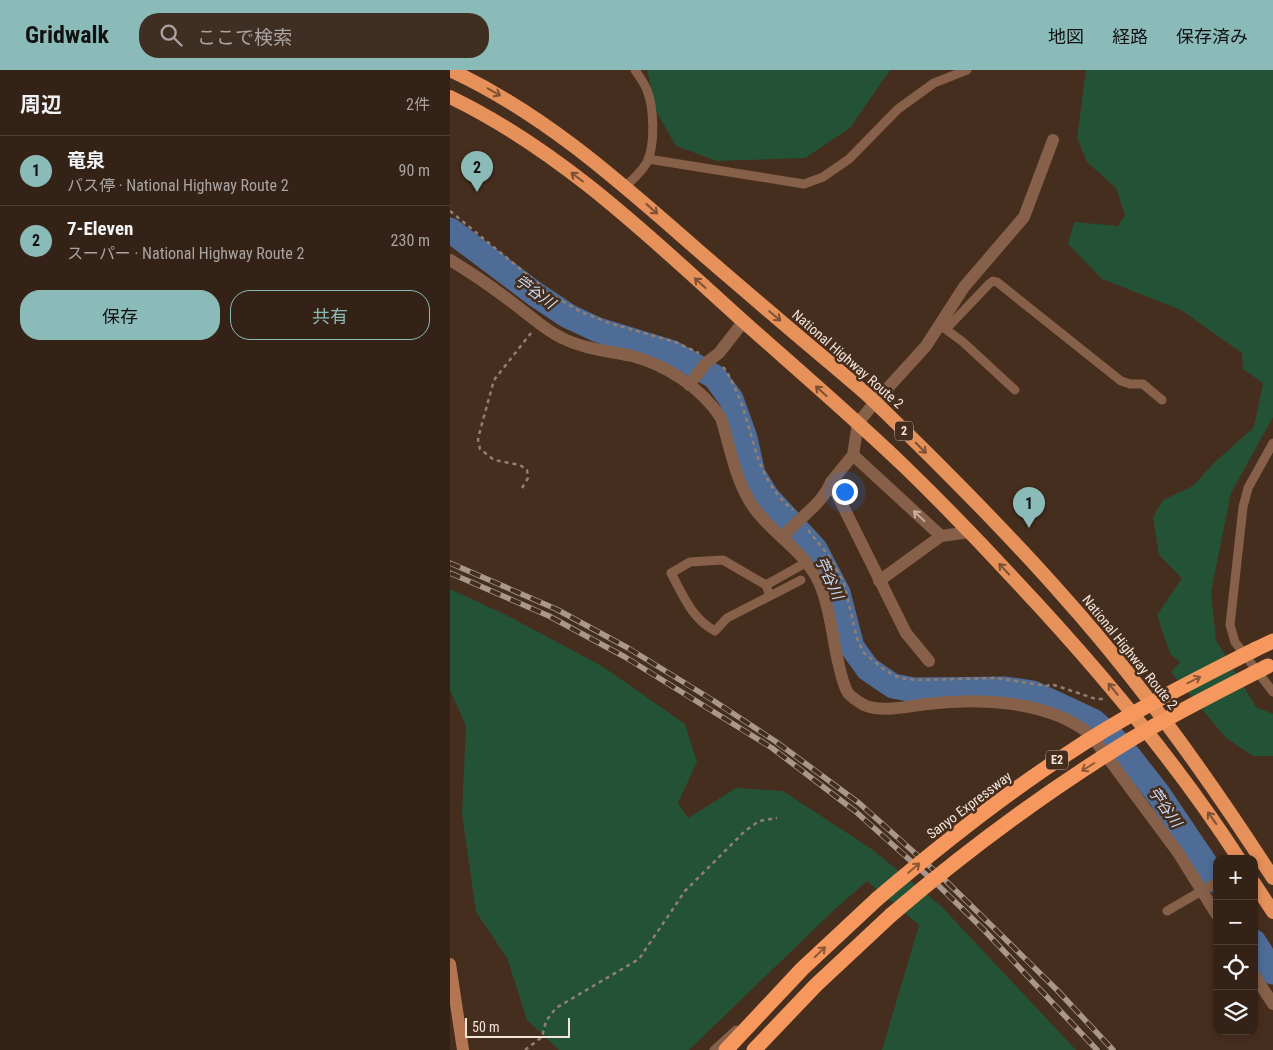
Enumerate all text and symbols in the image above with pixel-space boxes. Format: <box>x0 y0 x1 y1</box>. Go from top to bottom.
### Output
search box <box>139 13 489 58</box>
text: Gridwalk <box>25 21 109 49</box>
icon: search <box>157 21 185 49</box>
text: ここで検索 <box>197 26 292 49</box>
text: 地図 <box>1048 26 1084 47</box>
text: 経路 <box>1112 26 1148 47</box>
text: 保存済み <box>1176 26 1248 47</box>
one-way arrow <box>486 88 500 98</box>
text: 周辺 <box>20 93 62 117</box>
text: 2件 <box>406 95 430 114</box>
text: 竜泉 <box>67 149 105 172</box>
pin: 2 <box>461 151 493 192</box>
text: 1 <box>32 161 40 180</box>
text: 90 m <box>398 161 430 180</box>
one-way arrow <box>570 172 584 182</box>
text: バス停 · National Highway Route 2 <box>67 176 289 195</box>
one-way arrow <box>646 204 659 215</box>
text: 7-Eleven <box>67 217 133 240</box>
text: 2 <box>32 231 40 250</box>
text: 230 m <box>391 231 430 250</box>
text: スーパー · National Highway Route 2 <box>67 244 304 263</box>
water label: 苧谷川 <box>512 271 560 314</box>
one-way arrow <box>694 277 707 288</box>
button: 保存 <box>20 290 220 340</box>
button: 共有 <box>230 290 430 340</box>
street label: National Highway Route 2 <box>789 306 907 412</box>
one-way arrow <box>768 310 781 321</box>
one-way arrow <box>815 385 828 397</box>
road number: 2 <box>895 422 913 441</box>
one-way arrow <box>915 442 927 454</box>
your location <box>832 479 858 505</box>
pin: 1 <box>1013 487 1045 528</box>
one-way arrow <box>913 510 926 522</box>
water label: 苧谷川 <box>811 554 848 604</box>
one-way arrow <box>998 562 1010 575</box>
street label: National Highway Route 2 <box>1079 592 1181 712</box>
one-way arrow <box>1187 675 1202 685</box>
one-way arrow <box>1108 683 1119 696</box>
road number: E2 <box>1046 750 1068 770</box>
one-way arrow <box>1081 762 1095 772</box>
street label: Sanyo Expressway <box>924 768 1015 842</box>
water label: 苧谷川 <box>1145 783 1186 832</box>
one-way arrow <box>1207 811 1217 825</box>
map controls <box>1213 855 1258 1035</box>
button: + <box>1213 855 1258 900</box>
one-way arrow <box>908 862 921 873</box>
button: − <box>1213 900 1258 945</box>
button: locate <box>1213 945 1258 990</box>
one-way arrow <box>814 946 827 958</box>
button: layers <box>1213 990 1258 1035</box>
scale bar <box>465 1015 570 1038</box>
text: 50 m <box>472 1019 500 1035</box>

